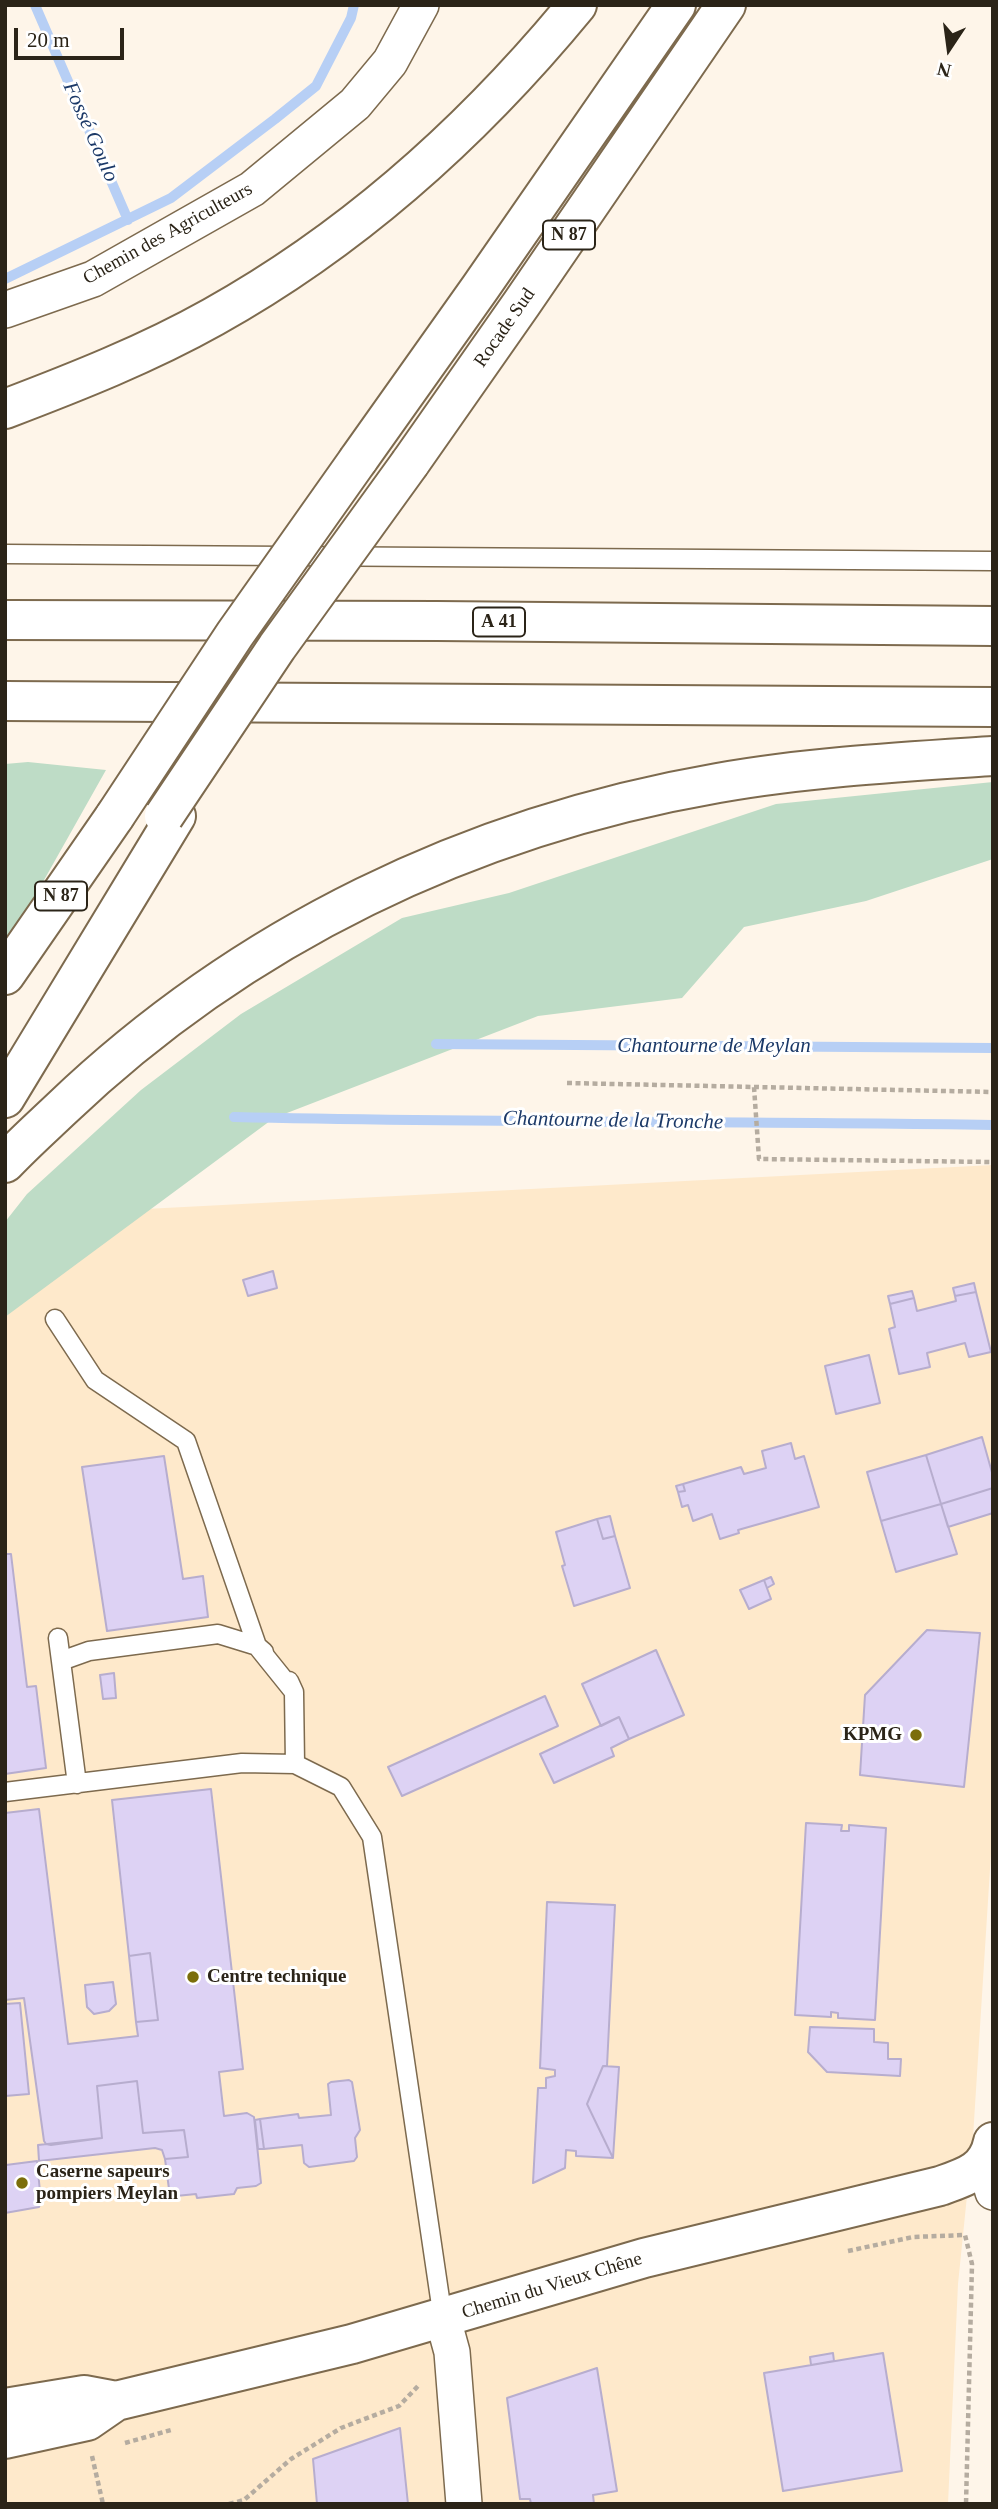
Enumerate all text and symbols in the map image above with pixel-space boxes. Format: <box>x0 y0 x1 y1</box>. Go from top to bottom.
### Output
scale bar <box>18 14 128 58</box>
north arrow <box>914 14 984 84</box>
text: 20 m <box>27 28 70 52</box>
text: N <box>935 58 953 82</box>
water label: Fossé Goulo <box>57 78 123 186</box>
street label: Chemin des Agriculteurs <box>79 178 257 290</box>
road number: N 87 <box>543 220 595 249</box>
street label: Rocade Sud <box>469 284 541 372</box>
road number: A 41 <box>473 608 525 636</box>
road number: N 87 <box>35 882 87 911</box>
water label: Chantourne de Meylan <box>617 1033 811 1059</box>
water label: Chantourne de la Tronche <box>503 1106 723 1136</box>
place label: KPMG <box>843 1724 902 1746</box>
marker: KPMG <box>908 1727 924 1743</box>
place label: Centre technique <box>207 1966 346 1988</box>
marker: Centre technique <box>185 1969 201 1985</box>
place label: Caserne sapeurs pompiers Meylan <box>36 2161 178 2205</box>
marker: Caserne sapeurs pompiers Meylan <box>14 2175 30 2191</box>
street label: Chemin du Vieux Chêne <box>459 2248 645 2324</box>

